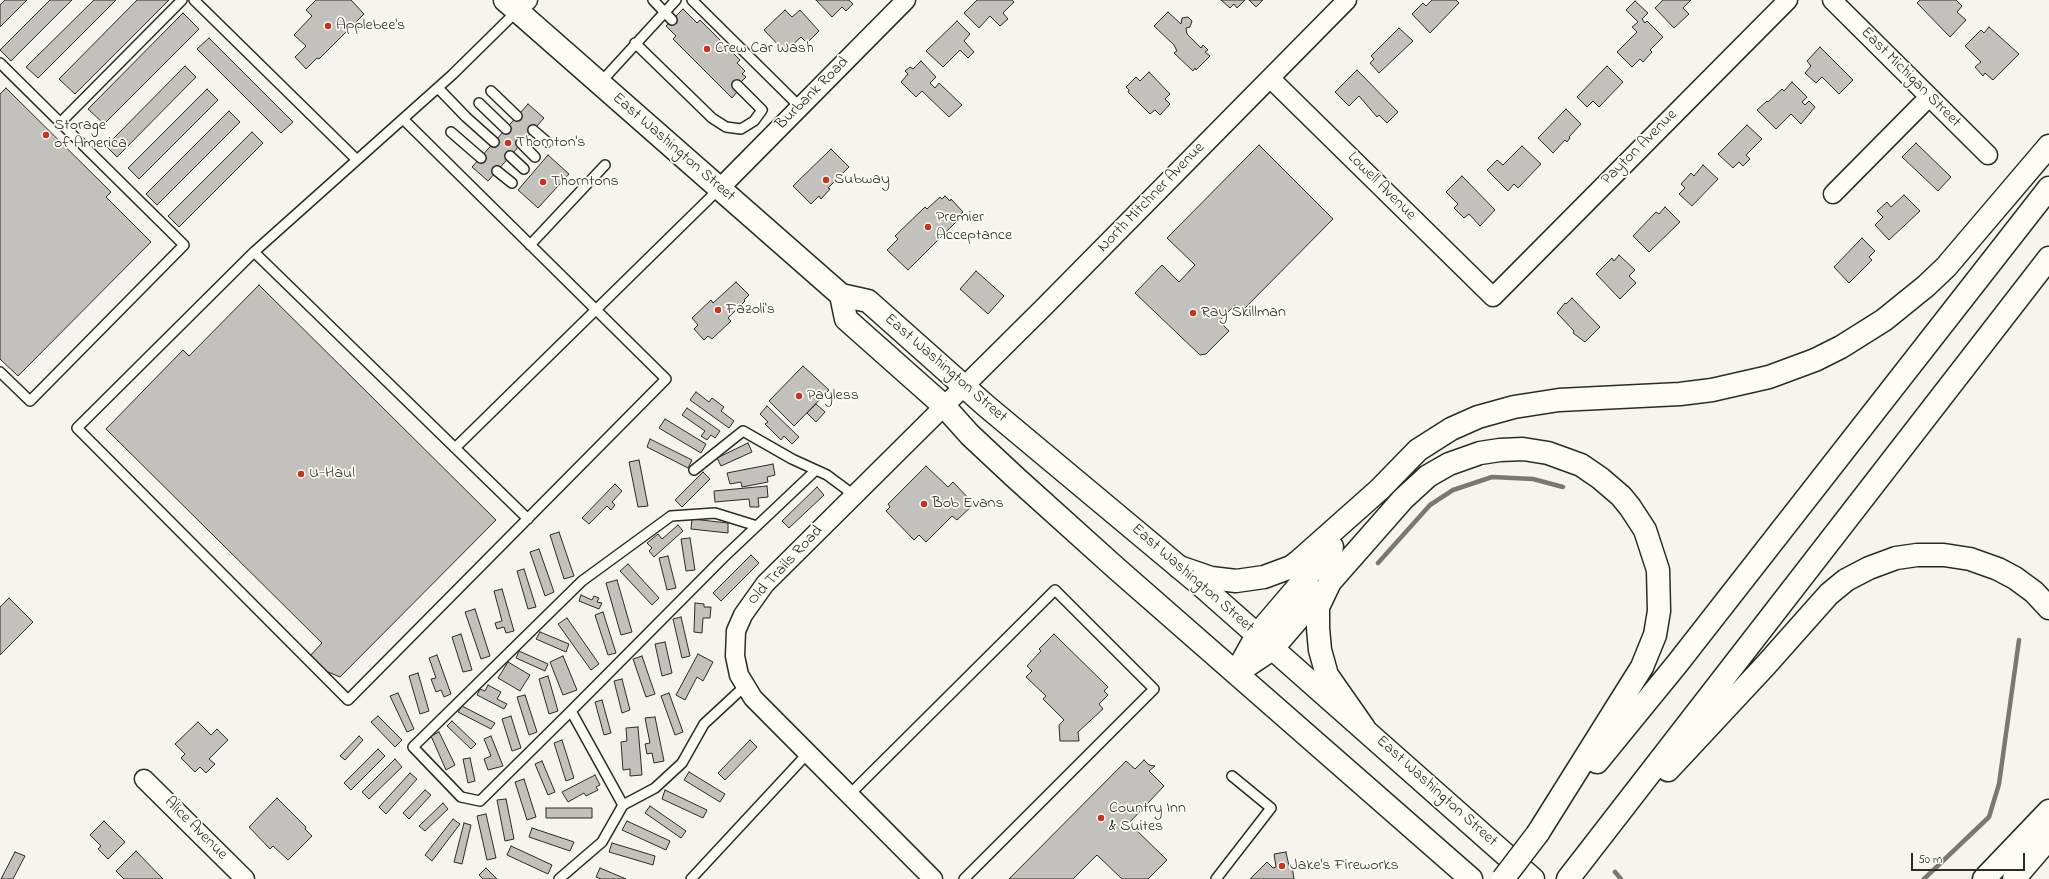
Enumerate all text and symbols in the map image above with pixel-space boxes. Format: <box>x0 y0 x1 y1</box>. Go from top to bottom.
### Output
place label: Applebee's <box>336 16 405 36</box>
marker: Applebee's <box>323 21 333 31</box>
street label: East Michigan Street <box>1856 24 1964 132</box>
place label: Crew Car Wash <box>715 39 814 59</box>
marker: Crew Car Wash <box>702 44 712 54</box>
street label: Burbank Road <box>772 53 854 135</box>
street label: East Washington Street <box>608 89 738 207</box>
street label: Payton Avenue <box>1598 106 1682 190</box>
place label: Storage of America <box>54 116 127 154</box>
marker: Storage of America <box>41 130 51 140</box>
place label: Thornton's <box>516 133 585 153</box>
marker: Thornton's <box>503 138 513 148</box>
street label: North Mitchner Avenue <box>1095 139 1209 257</box>
street label: Lowell Avenue <box>1343 149 1419 225</box>
place label: Subway <box>834 170 890 190</box>
place label: Thorntons <box>551 172 619 192</box>
marker: Subway <box>821 175 831 185</box>
marker: Thorntons <box>538 177 548 187</box>
place label: Premier Acceptance <box>936 208 1012 246</box>
marker: Premier Acceptance <box>923 222 933 232</box>
place label: Fazoli's <box>726 300 775 320</box>
place label: Ray Skillman <box>1201 303 1286 323</box>
marker: Fazoli's <box>713 305 723 315</box>
marker: Ray Skillman <box>1188 308 1198 318</box>
street label: East Washington Street <box>880 310 1010 428</box>
place label: Payless <box>807 386 859 406</box>
marker: Payless <box>794 391 804 401</box>
place label: U-Haul <box>309 464 355 484</box>
marker: U-Haul <box>296 469 306 479</box>
place label: Bob Evans <box>932 494 1004 514</box>
marker: Bob Evans <box>919 499 929 509</box>
street label: East Washington Street <box>1127 520 1257 638</box>
street label: Old Trails Road <box>744 522 828 610</box>
street label: East Washington Street <box>1371 733 1501 851</box>
street label: Alice Avenue <box>159 793 231 865</box>
place label: Country Inn & Suites <box>1109 799 1186 837</box>
marker: Country Inn & Suites <box>1096 813 1106 823</box>
scale bar <box>1913 845 2027 871</box>
text: 50 m <box>1918 851 1942 869</box>
place label: Jake's Fireworks <box>1290 856 1399 876</box>
marker: Jake's Fireworks <box>1277 861 1287 871</box>

